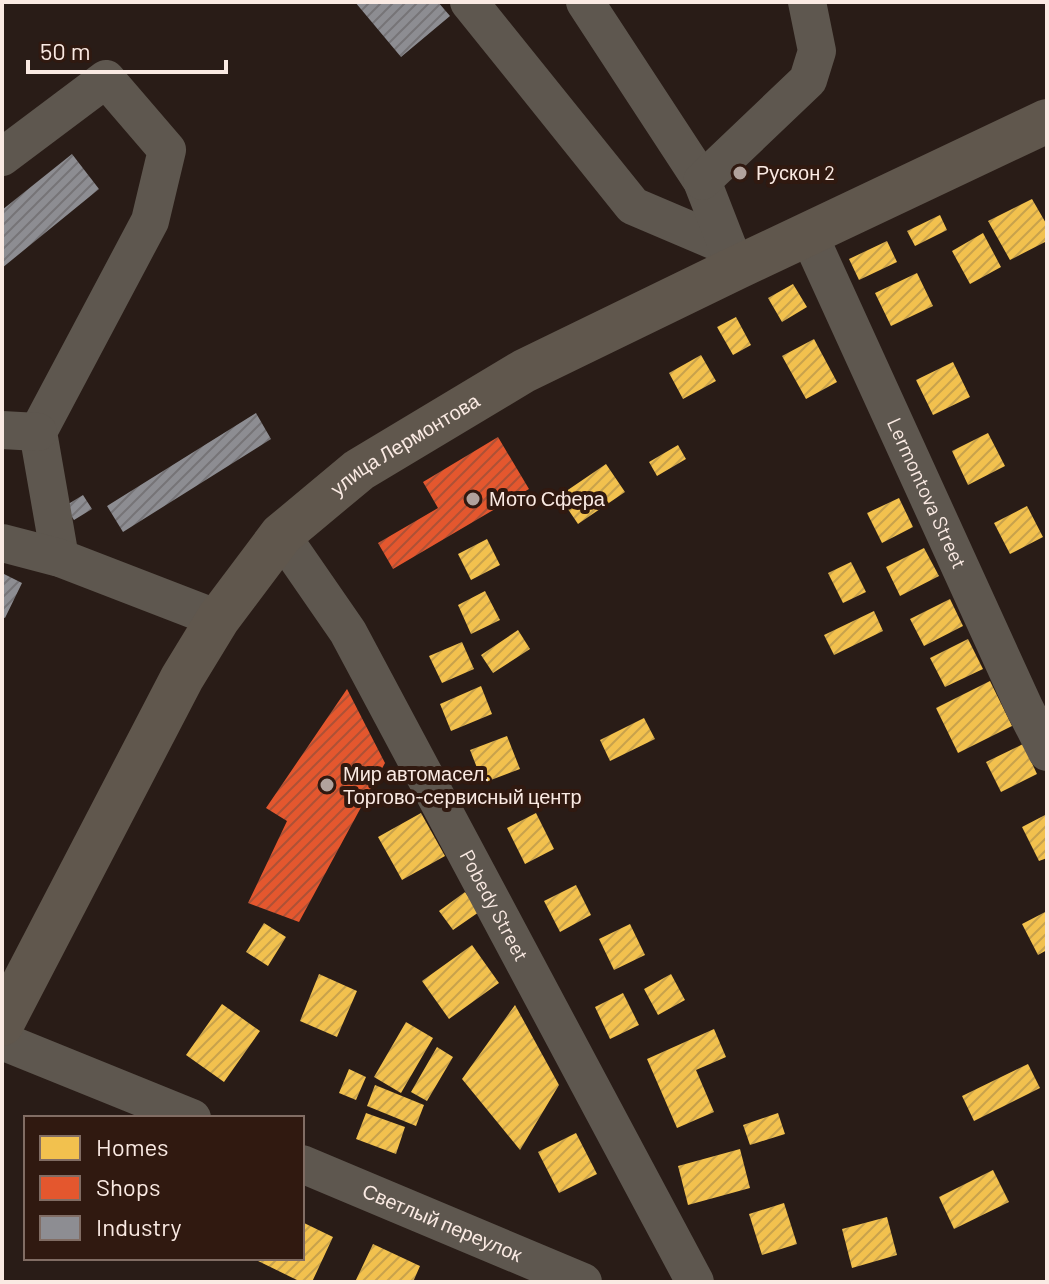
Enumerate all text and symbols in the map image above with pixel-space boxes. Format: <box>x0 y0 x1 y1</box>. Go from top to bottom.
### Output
scale bar <box>28 24 226 74</box>
text: 50 m <box>40 36 91 65</box>
place label: Рускон 2 <box>756 160 835 184</box>
marker: Рускон 2 <box>731 164 749 182</box>
street label: улица Лермонтова <box>325 387 484 500</box>
street label: Lermontova Street <box>883 414 972 572</box>
place label: Мото Сфера <box>489 486 606 510</box>
marker: Мото Сфера <box>464 490 482 508</box>
place label: Мир автомасел. Торгово-сервисный центр <box>343 761 582 808</box>
marker: Мир автомасел. Торгово-сервисный центр <box>318 776 336 794</box>
street label: Pobedy Street <box>455 845 534 965</box>
legend <box>24 1116 304 1260</box>
text: Homes <box>96 1132 169 1161</box>
text: Shops <box>96 1172 161 1201</box>
street label: Светлый переулок <box>359 1178 526 1266</box>
text: Industry <box>96 1212 182 1241</box>

